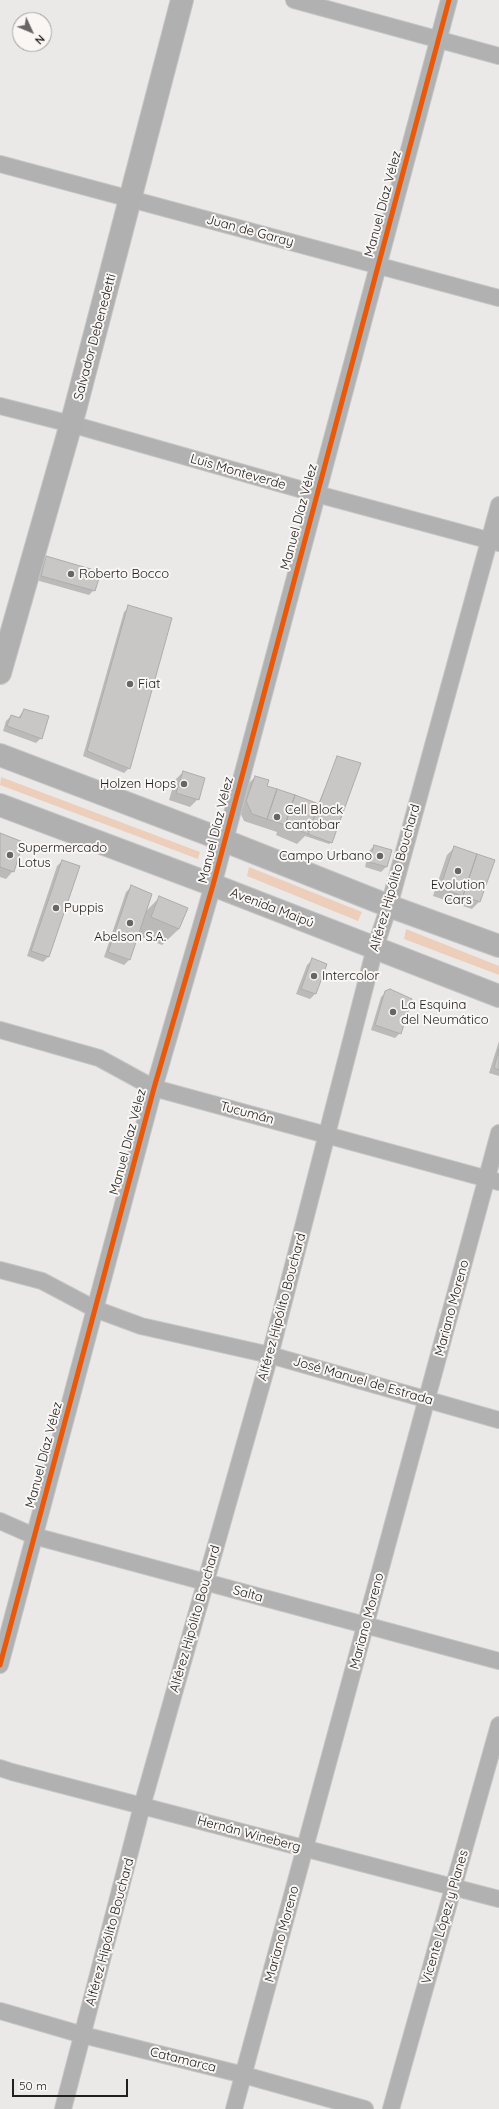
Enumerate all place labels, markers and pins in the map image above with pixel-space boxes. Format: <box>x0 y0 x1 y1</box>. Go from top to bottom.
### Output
place label: Roberto Bocco <box>79 566 169 582</box>
marker: Roberto Bocco <box>66 569 76 579</box>
place label: Fiat <box>138 676 160 692</box>
marker: Fiat <box>125 679 135 689</box>
place label: Holzen Hops <box>100 776 176 792</box>
marker: Holzen Hops <box>179 779 189 789</box>
place label: Cell Block cantobar <box>285 802 343 833</box>
marker: Cell Block cantobar <box>272 812 282 822</box>
place label: Supermercado Lotus <box>18 840 107 871</box>
place label: Campo Urbano <box>279 848 372 864</box>
marker: Supermercado Lotus <box>5 850 15 860</box>
marker: Campo Urbano <box>375 851 385 861</box>
marker: Evolution Cars <box>453 866 463 876</box>
place label: Evolution Cars <box>431 877 485 908</box>
place label: Puppis <box>64 900 104 916</box>
marker: Puppis <box>51 903 61 913</box>
marker: Abelson S.A. <box>125 918 135 928</box>
place label: Abelson S.A. <box>94 929 166 945</box>
place label: Intercolor <box>322 968 379 984</box>
marker: Intercolor <box>309 971 319 981</box>
place label: La Esquina del Neumático <box>401 997 488 1028</box>
marker: La Esquina del Neumático <box>388 1007 398 1017</box>

